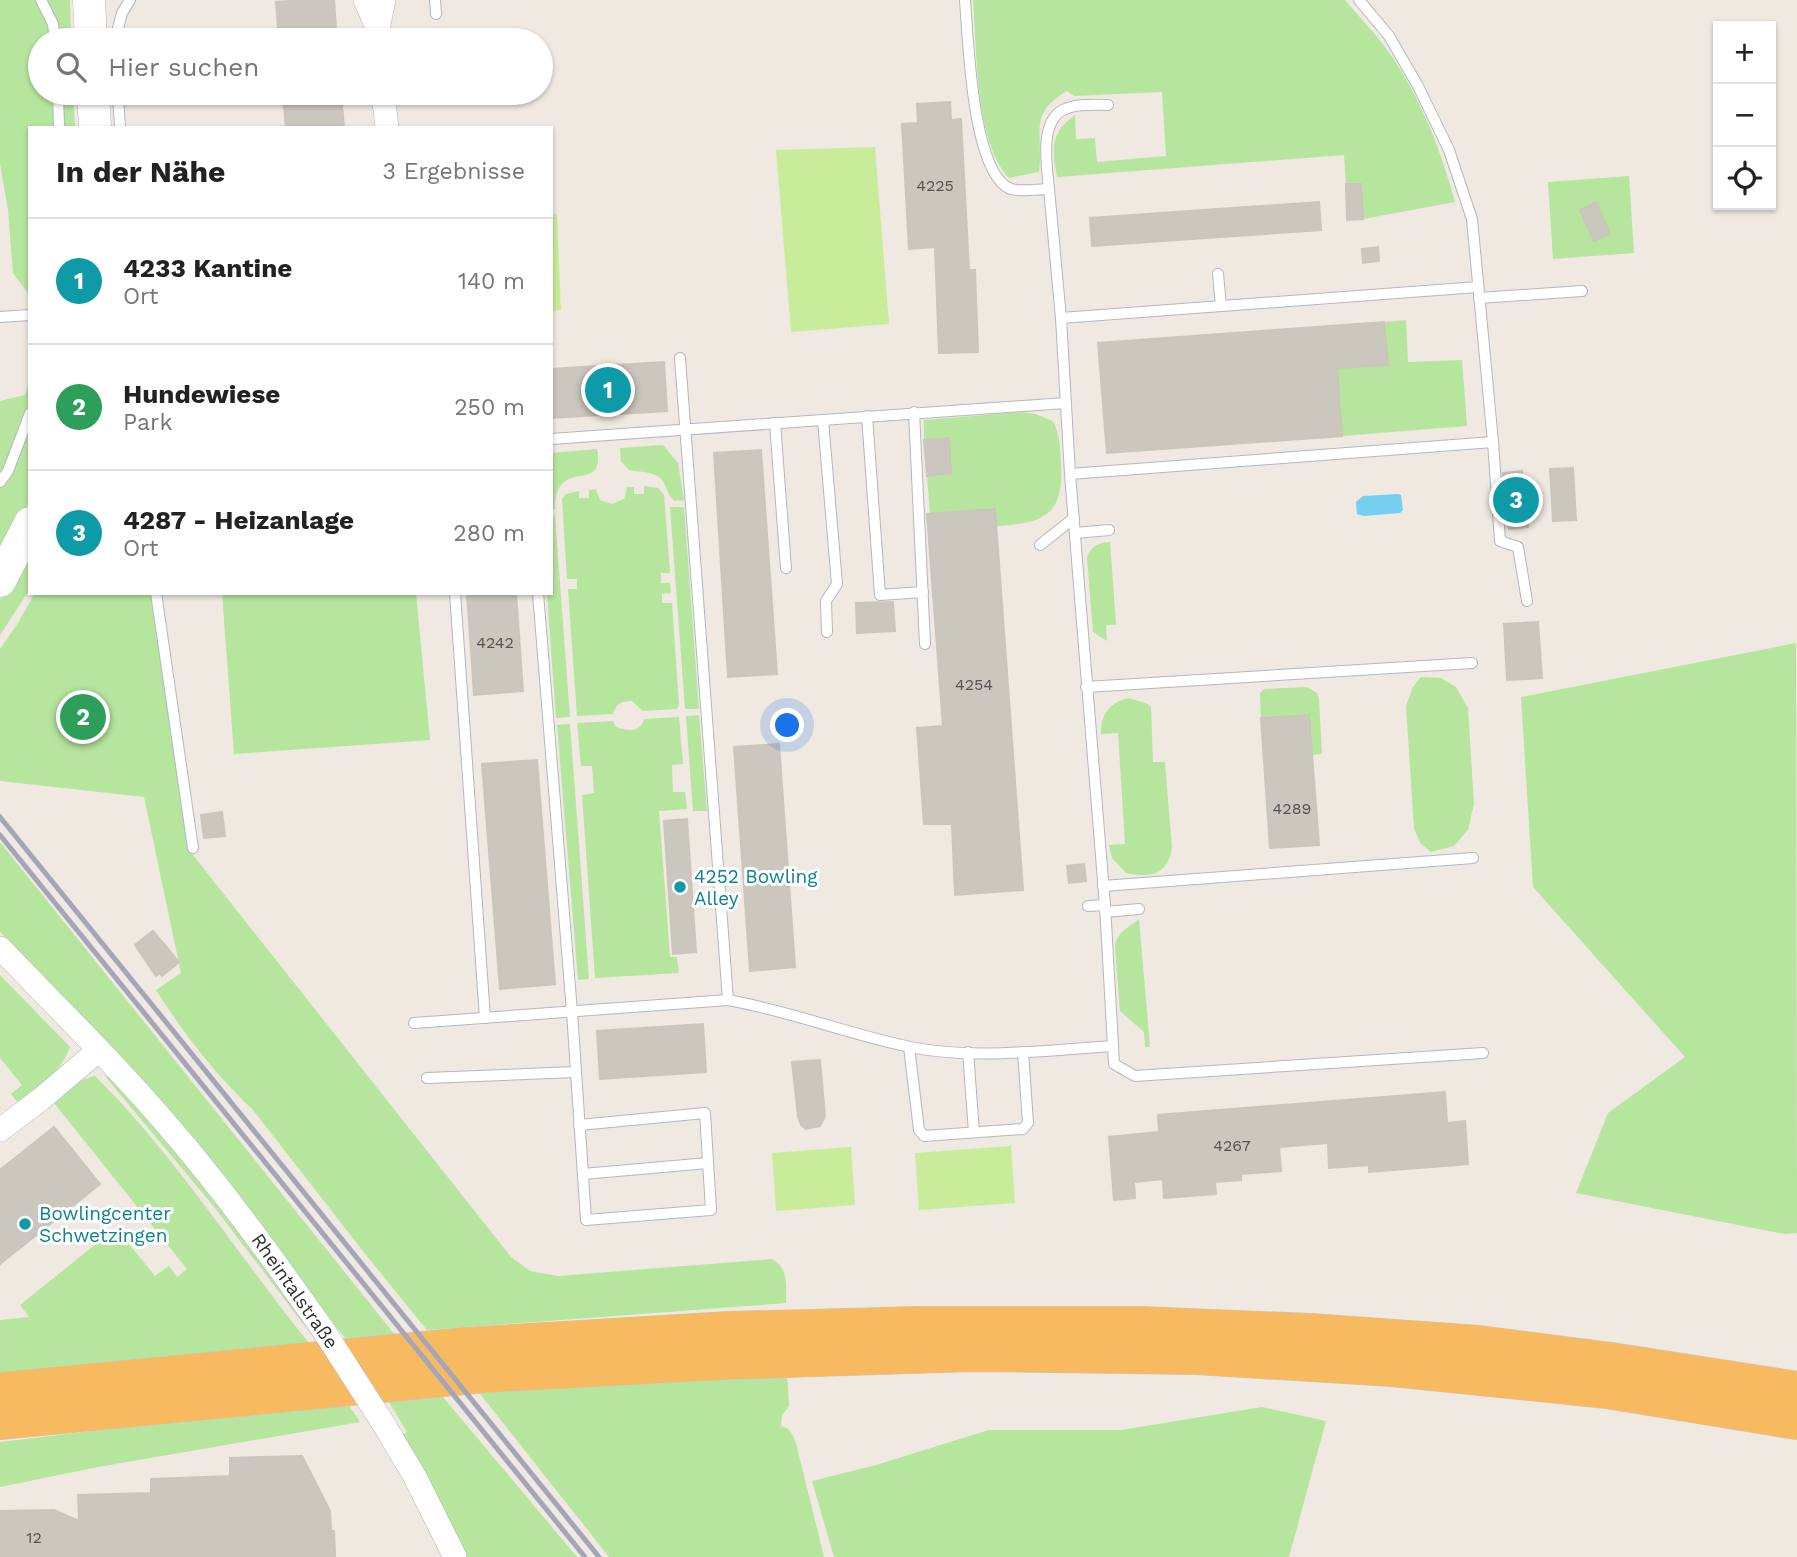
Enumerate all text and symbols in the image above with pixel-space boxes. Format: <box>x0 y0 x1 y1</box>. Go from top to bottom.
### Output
map controls <box>1713 21 1776 210</box>
button: + <box>1713 21 1776 84</box>
search box <box>28 28 553 105</box>
icon: search <box>52 48 90 86</box>
text: Hier suchen <box>108 52 259 82</box>
button: − <box>1713 84 1776 147</box>
button: locate <box>1713 147 1776 210</box>
text: In der Nähe <box>56 154 225 189</box>
text: 3 Ergebnisse <box>382 158 525 185</box>
house number: 4225 <box>916 176 954 195</box>
text: 4233 Kantine <box>123 253 292 283</box>
text: 1 <box>74 268 84 295</box>
text: 140 m <box>458 268 525 295</box>
text: Ort <box>123 283 158 310</box>
pin: 1 <box>585 364 631 416</box>
text: Hundewiese <box>123 379 280 409</box>
text: 2 <box>72 394 86 421</box>
text: 250 m <box>454 394 525 421</box>
text: Park <box>123 409 172 436</box>
pin: 3 <box>1493 474 1539 526</box>
text: 4287 - Heizanlage <box>123 505 354 535</box>
text: 3 <box>72 520 86 547</box>
text: 280 m <box>453 520 525 547</box>
text: Ort <box>123 535 158 562</box>
house number: 4242 <box>476 633 514 652</box>
house number: 4254 <box>955 675 993 694</box>
pin: 2 <box>60 691 106 743</box>
your location <box>770 708 804 742</box>
house number: 4289 <box>1273 799 1311 818</box>
place label: 4252 Bowling Alley <box>694 865 818 910</box>
marker: 4252 Bowling Alley <box>672 879 688 895</box>
house number: 4267 <box>1213 1136 1251 1155</box>
place label: Bowlingcenter Schwetzingen <box>39 1202 171 1247</box>
marker: Bowlingcenter Schwetzingen <box>17 1216 33 1232</box>
street label: Rheintalstraße <box>247 1229 343 1353</box>
house number: 12 <box>26 1528 42 1547</box>

